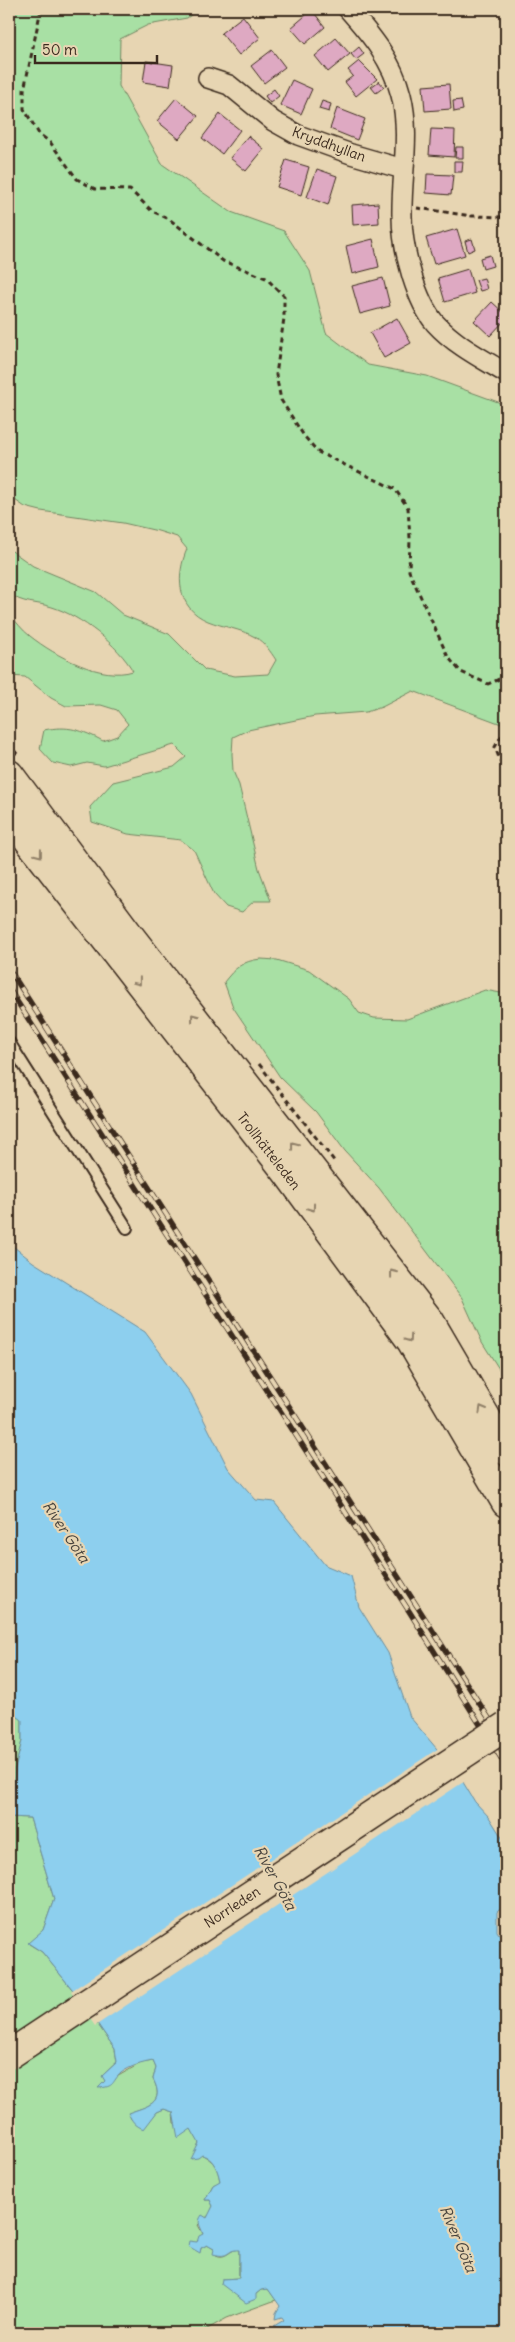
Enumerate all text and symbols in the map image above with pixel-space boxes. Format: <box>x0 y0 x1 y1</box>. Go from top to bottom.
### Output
scale bar <box>35 32 158 64</box>
text: 50 m <box>42 40 77 59</box>
street label: Kryddhyllan <box>290 122 368 166</box>
one-way arrow <box>33 848 41 857</box>
one-way arrow <box>133 976 141 985</box>
one-way arrow <box>191 1014 199 1023</box>
street label: Trollhätteleden <box>233 1109 305 1193</box>
one-way arrow <box>291 1142 299 1151</box>
one-way arrow <box>307 1202 315 1211</box>
one-way arrow <box>391 1270 399 1279</box>
one-way arrow <box>403 1333 412 1342</box>
one-way arrow <box>478 1406 488 1415</box>
water label: River Göta <box>39 1497 95 1568</box>
water label: River Göta <box>250 1842 302 1915</box>
street label: Norrleden <box>201 1882 263 1932</box>
water label: River Göta <box>436 2203 482 2276</box>

